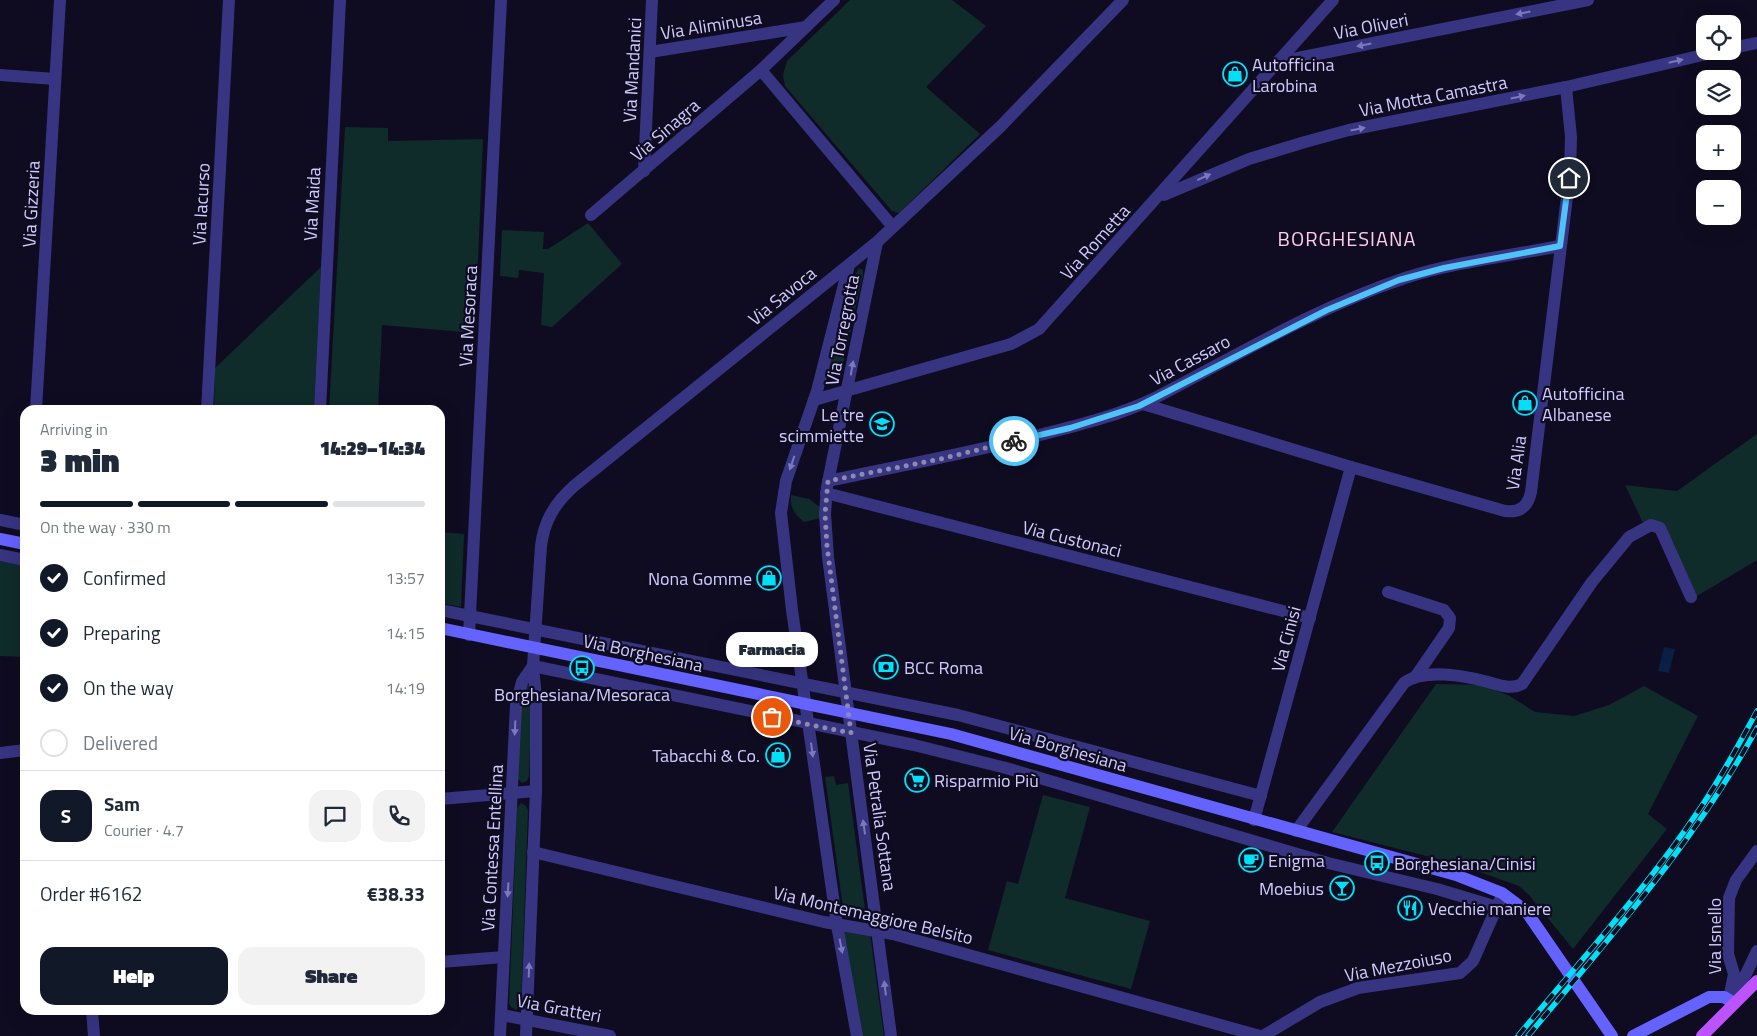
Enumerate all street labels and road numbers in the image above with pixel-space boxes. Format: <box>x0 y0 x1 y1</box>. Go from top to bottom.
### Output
street label: Via Aliminusa <box>659 4 763 46</box>
street label: Via Oliveri <box>1332 6 1410 46</box>
street label: Via Mandanici <box>616 17 648 123</box>
street label: Via Motta Camastra <box>1357 68 1509 124</box>
street label: Via Sinagra <box>624 92 706 168</box>
street label: Via Gizzeria <box>15 160 47 248</box>
street label: Via Iacurso <box>185 162 217 246</box>
street label: Via Maida <box>297 166 327 242</box>
street label: Via Rometta <box>1054 198 1136 286</box>
street label: Via Savoca <box>742 260 822 332</box>
street label: Via Mesoraca <box>452 265 484 367</box>
street label: Via Torregrotta <box>818 272 866 388</box>
street label: Via Cassaro <box>1145 328 1235 392</box>
street label: Via Alia <box>1499 434 1533 492</box>
street label: Via Custonaci <box>1020 514 1124 564</box>
street label: Via Cinisi <box>1264 603 1308 675</box>
street label: Via Borghesiana <box>580 627 706 679</box>
street label: Via Borghesiana <box>1006 719 1130 779</box>
street label: Via Petralia Sottana <box>856 741 904 893</box>
street label: Via Contessa Entellina <box>474 764 510 932</box>
street label: Via Montemaggiore Belsito <box>770 879 976 951</box>
street label: Via Isnello <box>1701 898 1728 974</box>
street label: Via Mezzoiuso <box>1342 941 1454 989</box>
street label: Via Gratteri <box>514 987 604 1029</box>

